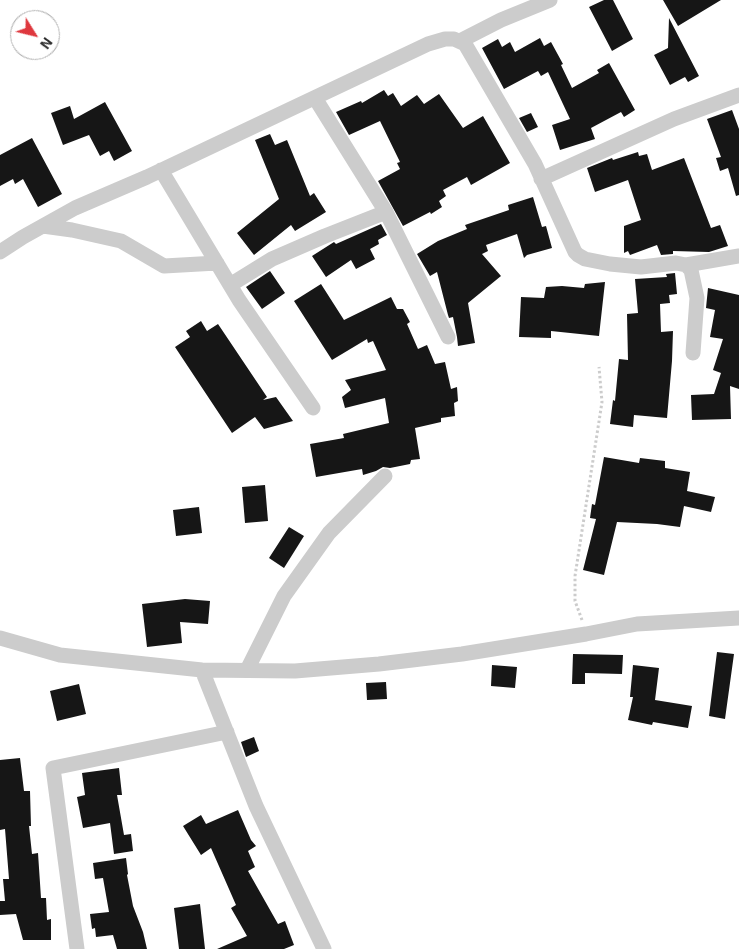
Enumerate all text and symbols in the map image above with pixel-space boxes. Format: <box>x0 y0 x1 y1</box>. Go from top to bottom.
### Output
north arrow <box>10 10 60 60</box>
text: N <box>37 34 57 53</box>

